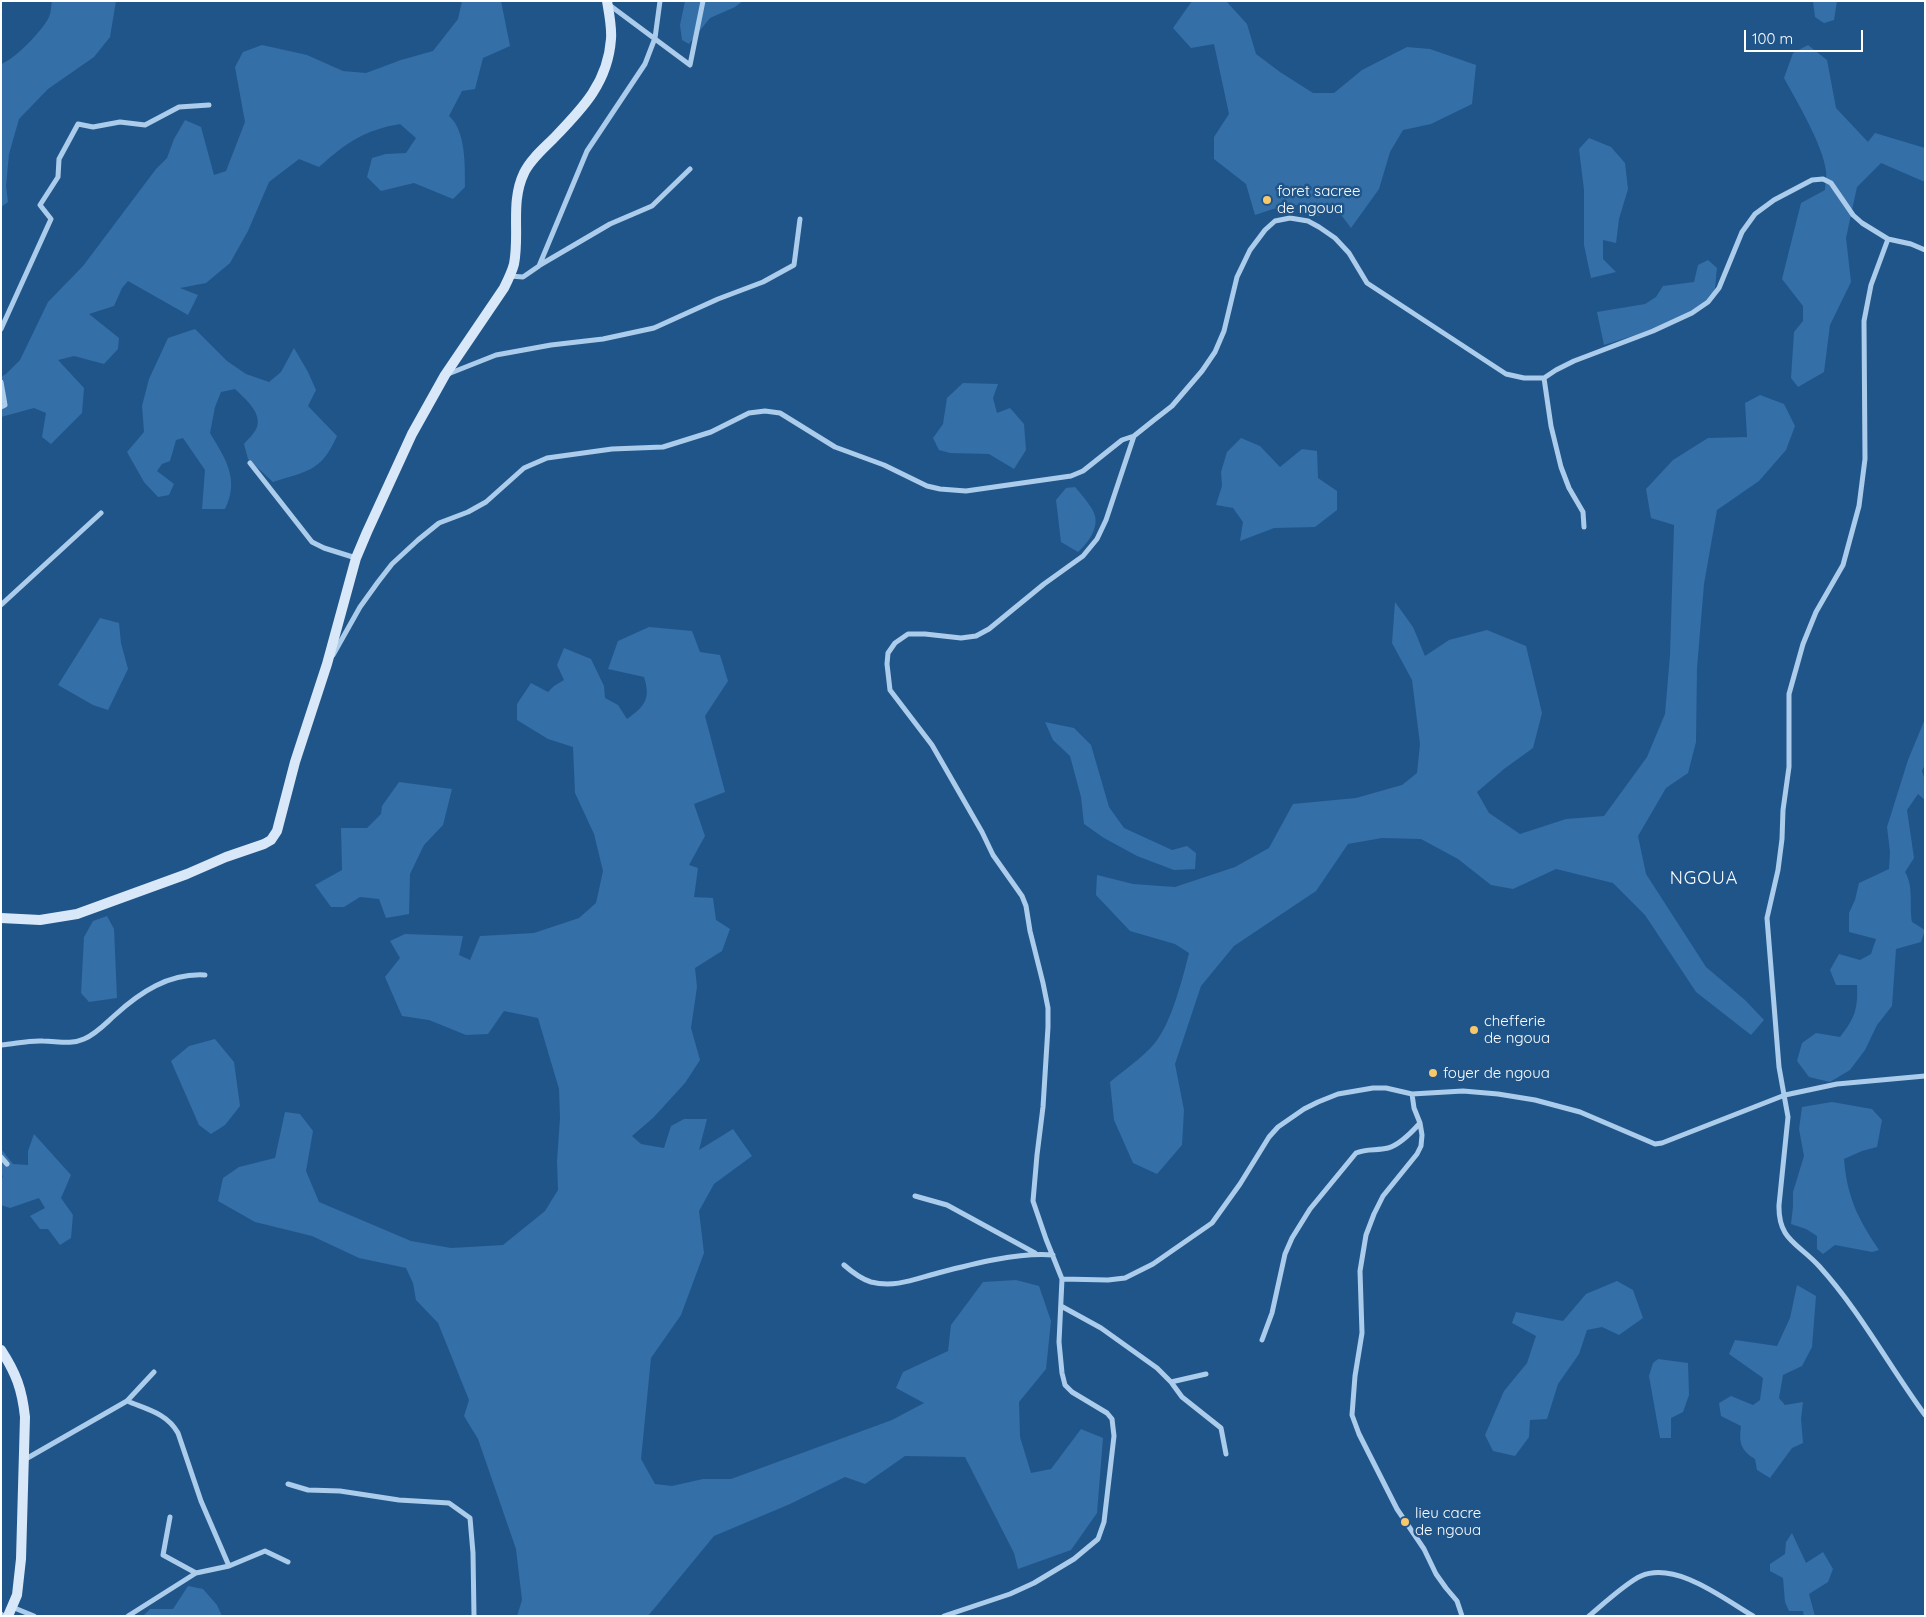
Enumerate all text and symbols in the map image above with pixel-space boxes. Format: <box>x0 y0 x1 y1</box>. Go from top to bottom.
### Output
scale bar <box>1746 20 1865 52</box>
text: 100 m <box>1752 29 1793 48</box>
place label: foret sacree de ngoua <box>1277 182 1360 217</box>
marker: foret sacree de ngoua <box>1261 194 1273 206</box>
district label: NGOUA <box>1669 868 1739 890</box>
place label: chefferie de ngoua <box>1484 1012 1550 1047</box>
marker: chefferie de ngoua <box>1468 1024 1480 1036</box>
place label: foyer de ngoua <box>1443 1064 1550 1082</box>
marker: foyer de ngoua <box>1427 1067 1439 1079</box>
place label: lieu cacre de ngoua <box>1415 1504 1481 1539</box>
marker: lieu cacre de ngoua <box>1399 1516 1411 1528</box>

